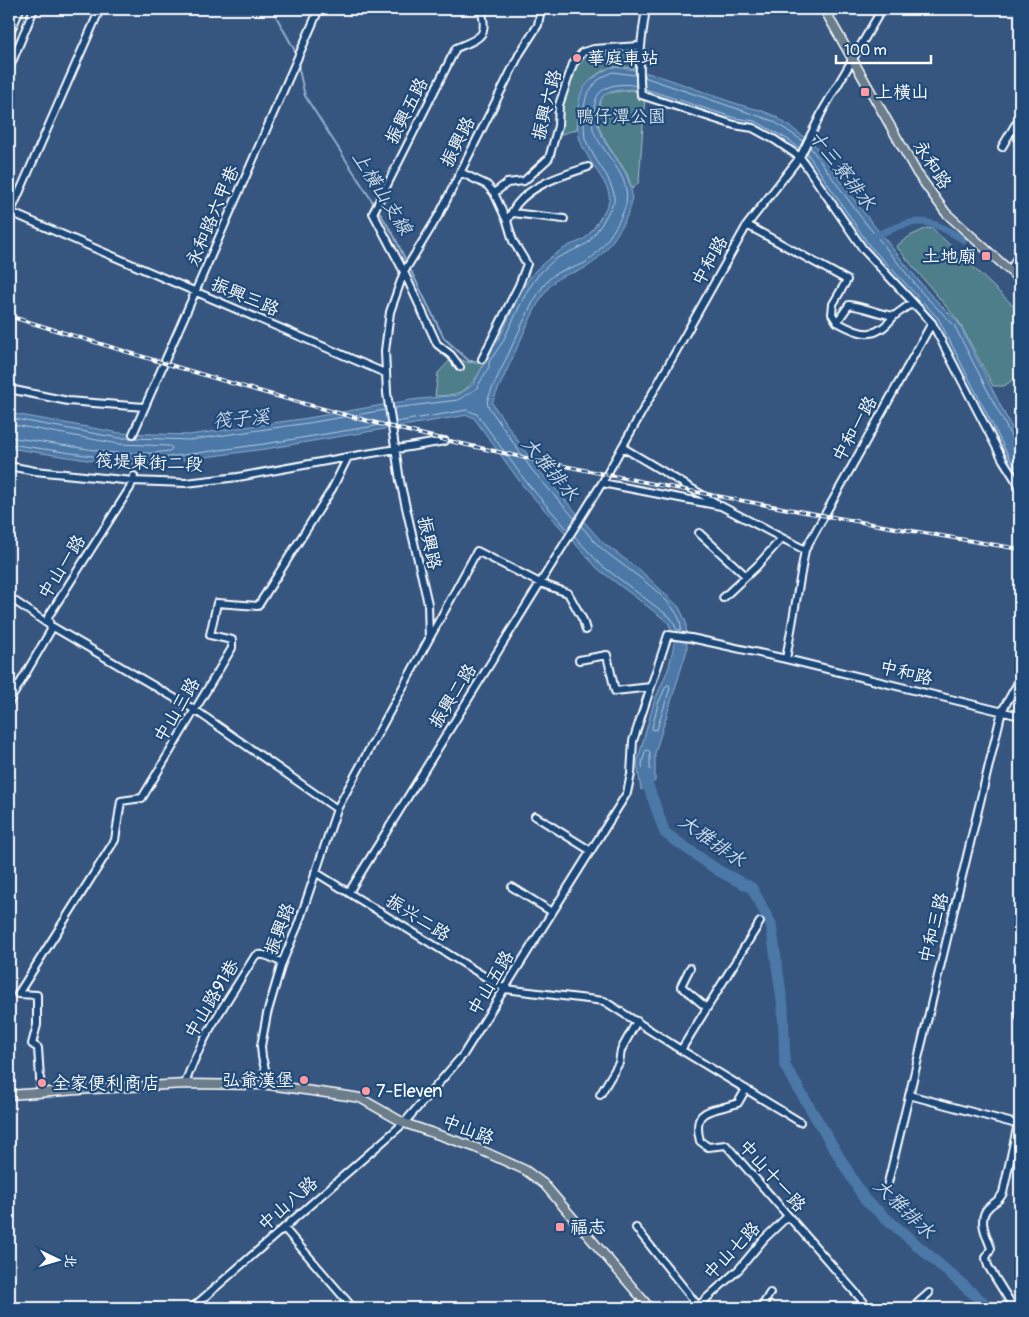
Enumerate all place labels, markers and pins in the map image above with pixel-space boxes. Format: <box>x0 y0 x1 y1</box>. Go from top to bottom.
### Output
place label: 華庭車站 <box>587 47 659 70</box>
marker: 華庭車站 <box>571 52 583 64</box>
place label: 上橫山 <box>875 81 929 104</box>
marker: 上橫山 <box>859 86 871 98</box>
place label: 土地廟 <box>922 245 976 268</box>
marker: 土地廟 <box>980 250 992 262</box>
place label: 弘爺漢堡 <box>222 1069 294 1092</box>
place label: 全家便利商店 <box>52 1072 160 1095</box>
marker: 弘爺漢堡 <box>298 1074 310 1086</box>
marker: 全家便利商店 <box>36 1077 48 1089</box>
place label: 7-Eleven <box>376 1080 443 1103</box>
marker: 7-Eleven <box>360 1085 372 1097</box>
place label: 福志 <box>570 1216 606 1239</box>
marker: 福志 <box>554 1221 566 1233</box>

